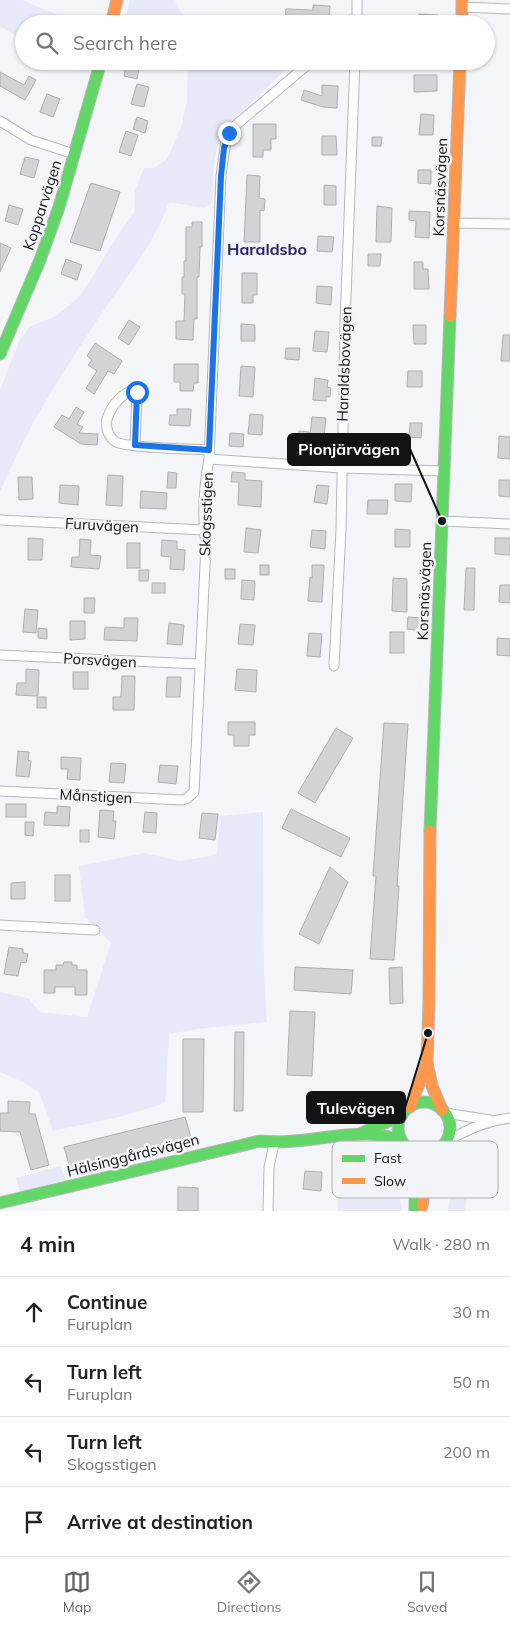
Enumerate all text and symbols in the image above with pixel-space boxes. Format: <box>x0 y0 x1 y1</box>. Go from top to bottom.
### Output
search box <box>15 15 495 70</box>
icon: search <box>33 29 61 57</box>
text: Search here <box>73 31 177 55</box>
route end <box>218 122 241 145</box>
street label: Korsnäsvägen <box>429 137 451 237</box>
street label: Kopparvägen <box>18 157 66 253</box>
district label: Haraldsbo <box>227 239 307 259</box>
street label: Haraldsbovägen <box>332 306 356 422</box>
route start <box>126 381 149 404</box>
callout: Pionjärvägen <box>288 434 410 465</box>
text: Pionjärvägen <box>298 439 400 459</box>
street label: Skogsstigen <box>195 472 217 556</box>
street label: Furuvägen <box>65 514 139 536</box>
street label: Korsnäsvägen <box>413 541 435 641</box>
street label: Porsvägen <box>63 649 137 671</box>
street label: Månstigen <box>59 785 133 807</box>
callout: Tulevägen <box>307 1092 405 1123</box>
text: Tulevägen <box>317 1098 395 1118</box>
street label: Hälsinggårdsvägen <box>65 1129 201 1181</box>
legend <box>332 1141 498 1198</box>
text: Fast <box>374 1149 402 1167</box>
text: Slow <box>374 1172 406 1190</box>
text: 4 min <box>20 1231 75 1257</box>
text: Walk · 280 m <box>392 1234 490 1254</box>
text: Continue <box>67 1290 147 1314</box>
icon: ahead <box>20 1298 48 1326</box>
text: 30 m <box>453 1302 490 1322</box>
text: Furuplan <box>67 1314 132 1334</box>
text: Turn left <box>67 1360 142 1384</box>
icon: left <box>20 1368 48 1396</box>
text: 50 m <box>453 1372 490 1392</box>
text: Furuplan <box>67 1384 132 1404</box>
text: Turn left <box>67 1430 142 1454</box>
icon: left <box>20 1438 48 1466</box>
text: 200 m <box>443 1442 490 1462</box>
text: Skogsstigen <box>67 1454 157 1474</box>
icon: arrive <box>20 1508 48 1536</box>
text: Arrive at destination <box>67 1510 253 1534</box>
tab: Map <box>63 1568 91 1616</box>
tab: Directions <box>217 1568 282 1616</box>
tab: Saved <box>407 1568 447 1616</box>

